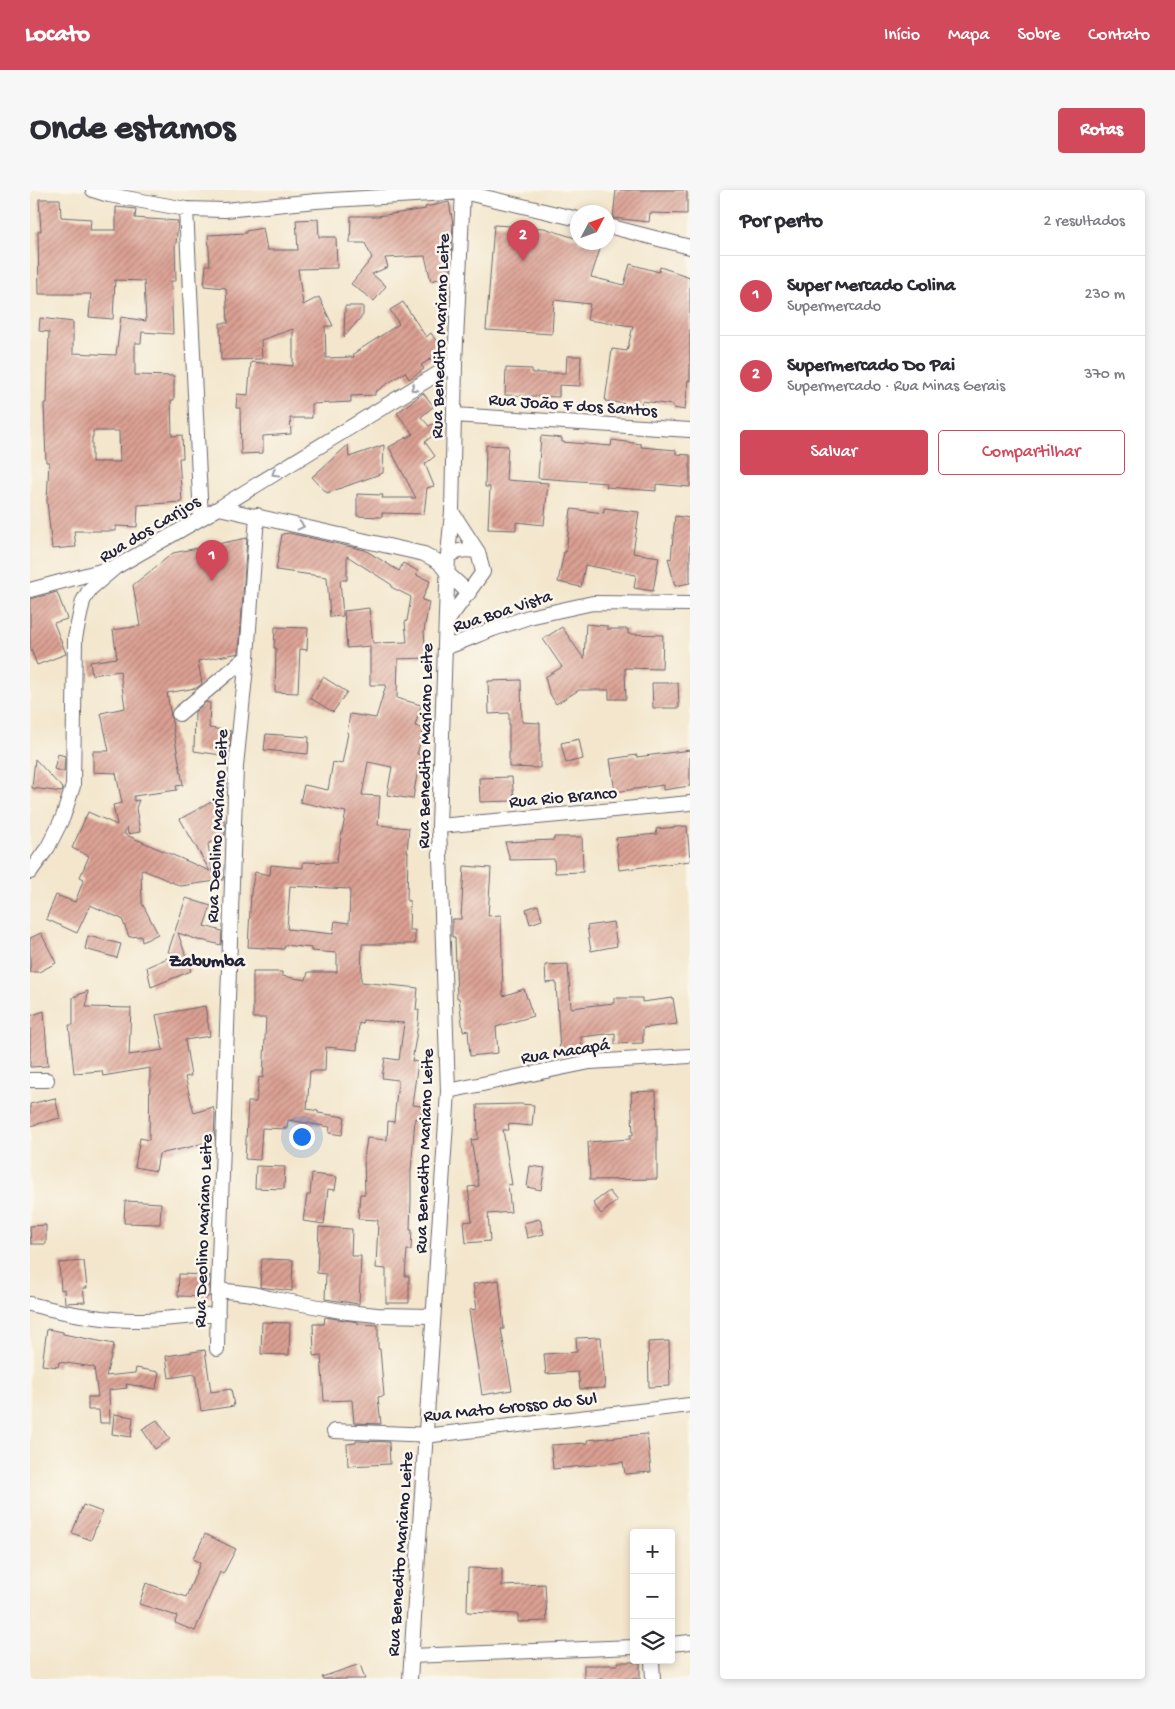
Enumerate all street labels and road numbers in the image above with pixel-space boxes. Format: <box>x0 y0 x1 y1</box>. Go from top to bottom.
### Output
street label: Rua Benedito Mariano Leite <box>427 232 456 439</box>
street label: Rua João F dos Santos <box>488 390 659 423</box>
street label: Rua dos Carijos <box>96 491 206 569</box>
street label: Rua Boa Vista <box>451 586 556 638</box>
street label: Rua Benedito Mariano Leite <box>414 643 439 849</box>
street label: Rua Deolino Mariano Leite <box>203 728 234 923</box>
street label: Rua Rio Branco <box>508 783 618 814</box>
street label: Rua Macapá <box>520 1035 612 1070</box>
street label: Rua Benedito Mariano Leite <box>411 1047 440 1254</box>
street label: Rua Deolino Mariano Leite <box>191 1133 218 1328</box>
street label: Rua Mato Grosso do Sul <box>422 1389 598 1428</box>
street label: Rua Benedito Mariano Leite <box>384 1450 419 1657</box>

